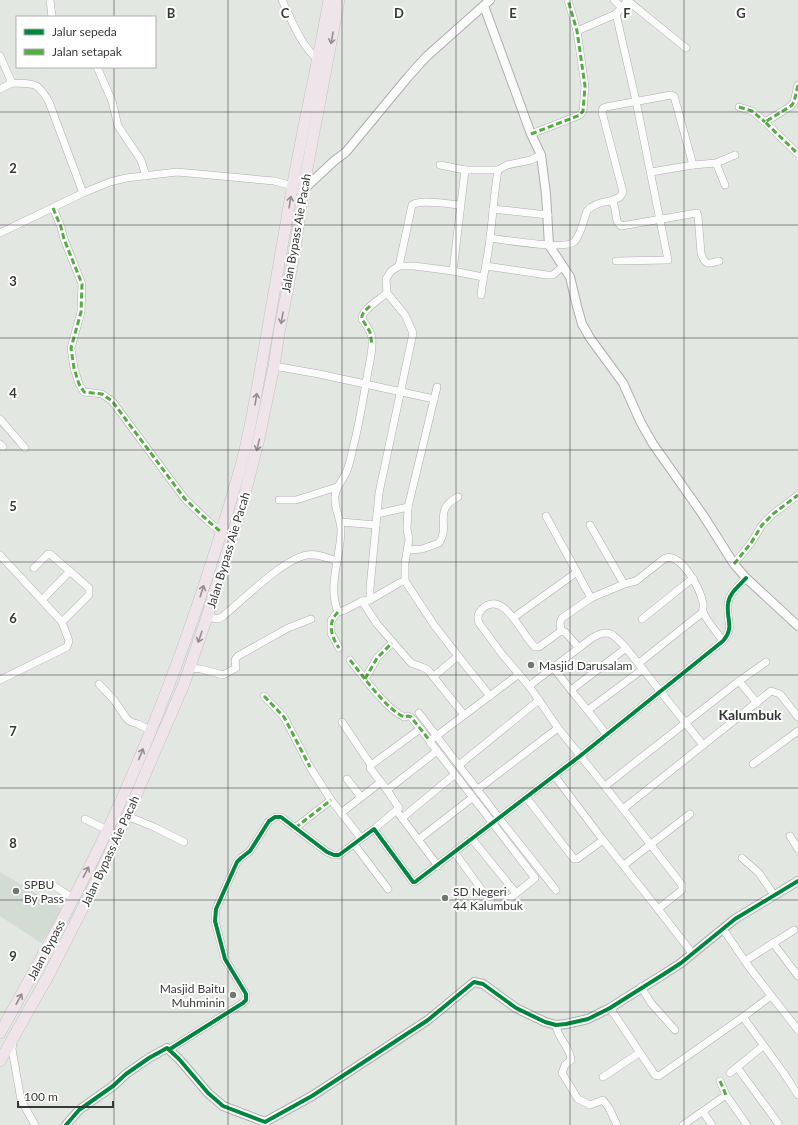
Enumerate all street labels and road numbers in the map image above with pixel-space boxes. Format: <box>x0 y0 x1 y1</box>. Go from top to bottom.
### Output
street label: Jalan Bypass Aie Pacah <box>278 172 314 294</box>
street label: Jalan Bypass Aie Pacah <box>203 490 253 610</box>
street label: Jalan Bypass Aie Pacah <box>78 793 142 909</box>
street label: Jalan Bypass <box>24 917 68 983</box>

